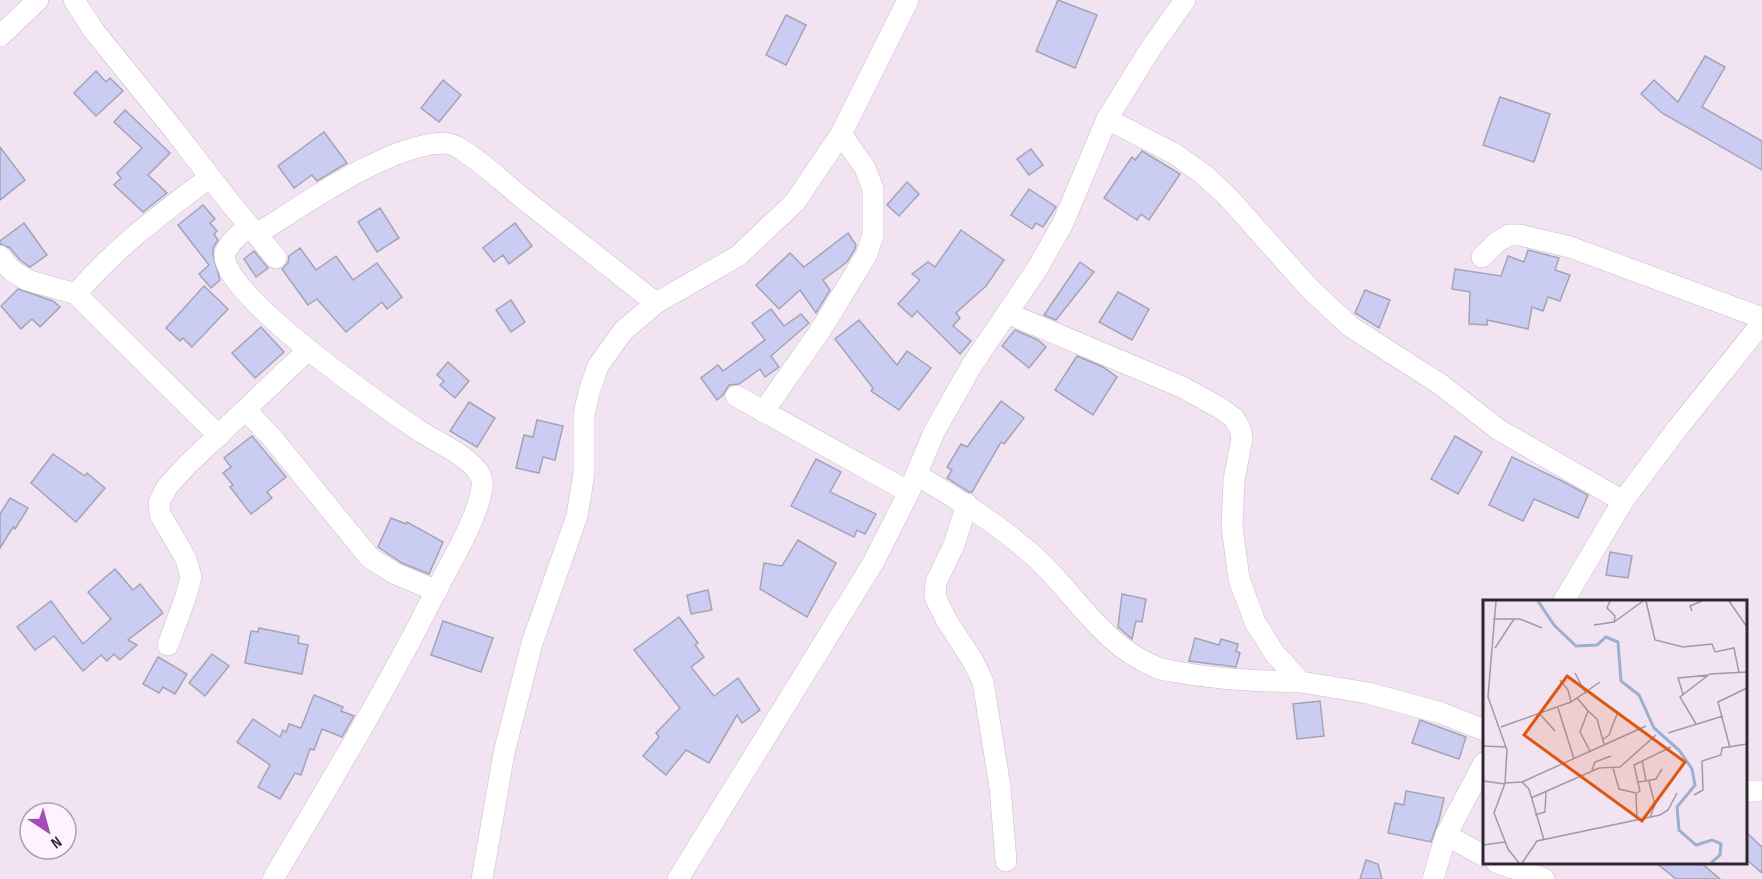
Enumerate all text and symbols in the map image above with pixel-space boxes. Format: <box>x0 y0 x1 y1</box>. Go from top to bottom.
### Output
inset map <box>1483 600 1747 864</box>
north arrow <box>18 801 78 861</box>
text: N <box>47 832 65 852</box>

